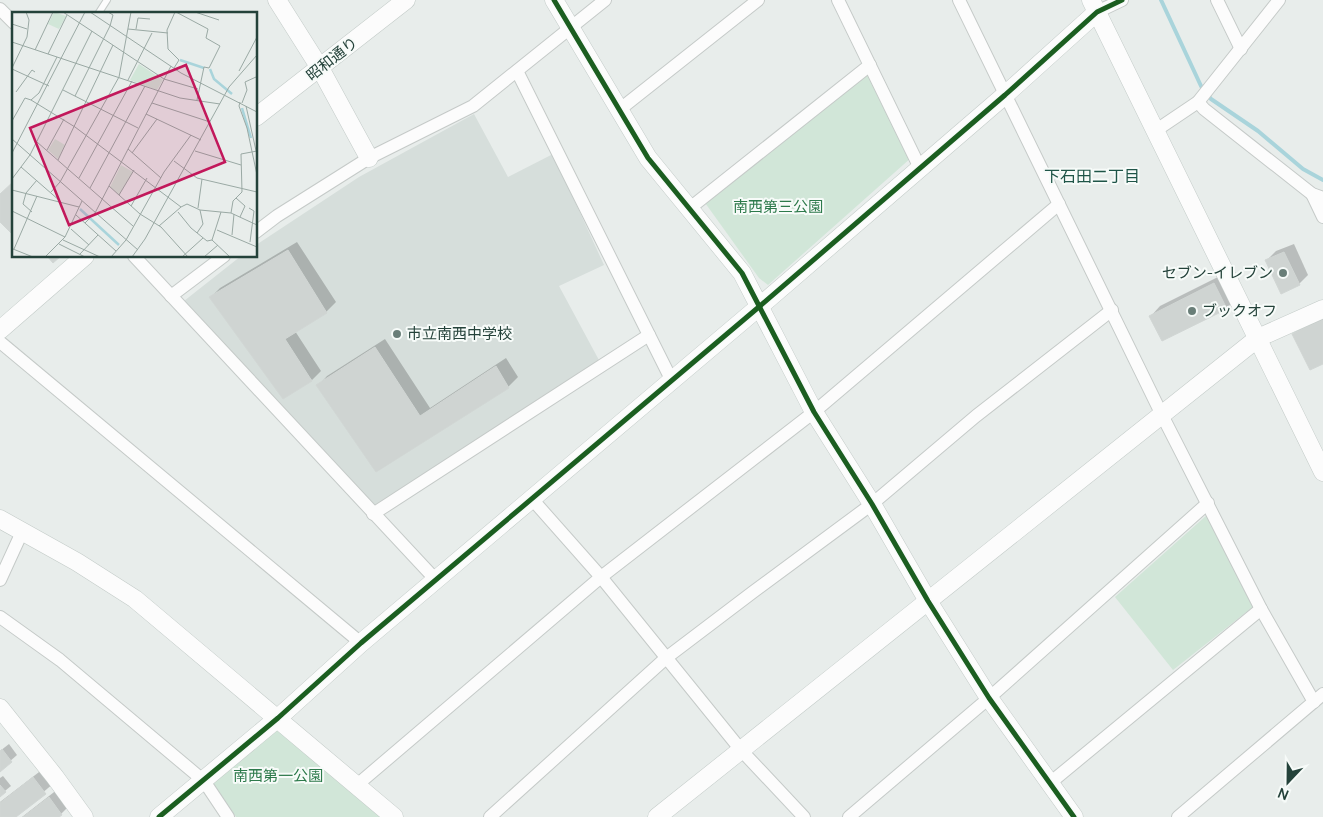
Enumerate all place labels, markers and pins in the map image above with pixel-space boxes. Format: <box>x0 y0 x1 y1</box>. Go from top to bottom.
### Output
place label: セブン-イレブン <box>1162 262 1273 283</box>
marker: セブン-イレブン <box>1277 267 1289 279</box>
place label: ブックオフ <box>1202 300 1277 321</box>
marker: ブックオフ <box>1186 305 1198 317</box>
place label: 市立南西中学校 <box>407 323 512 344</box>
marker: 市立南西中学校 <box>391 328 403 340</box>

